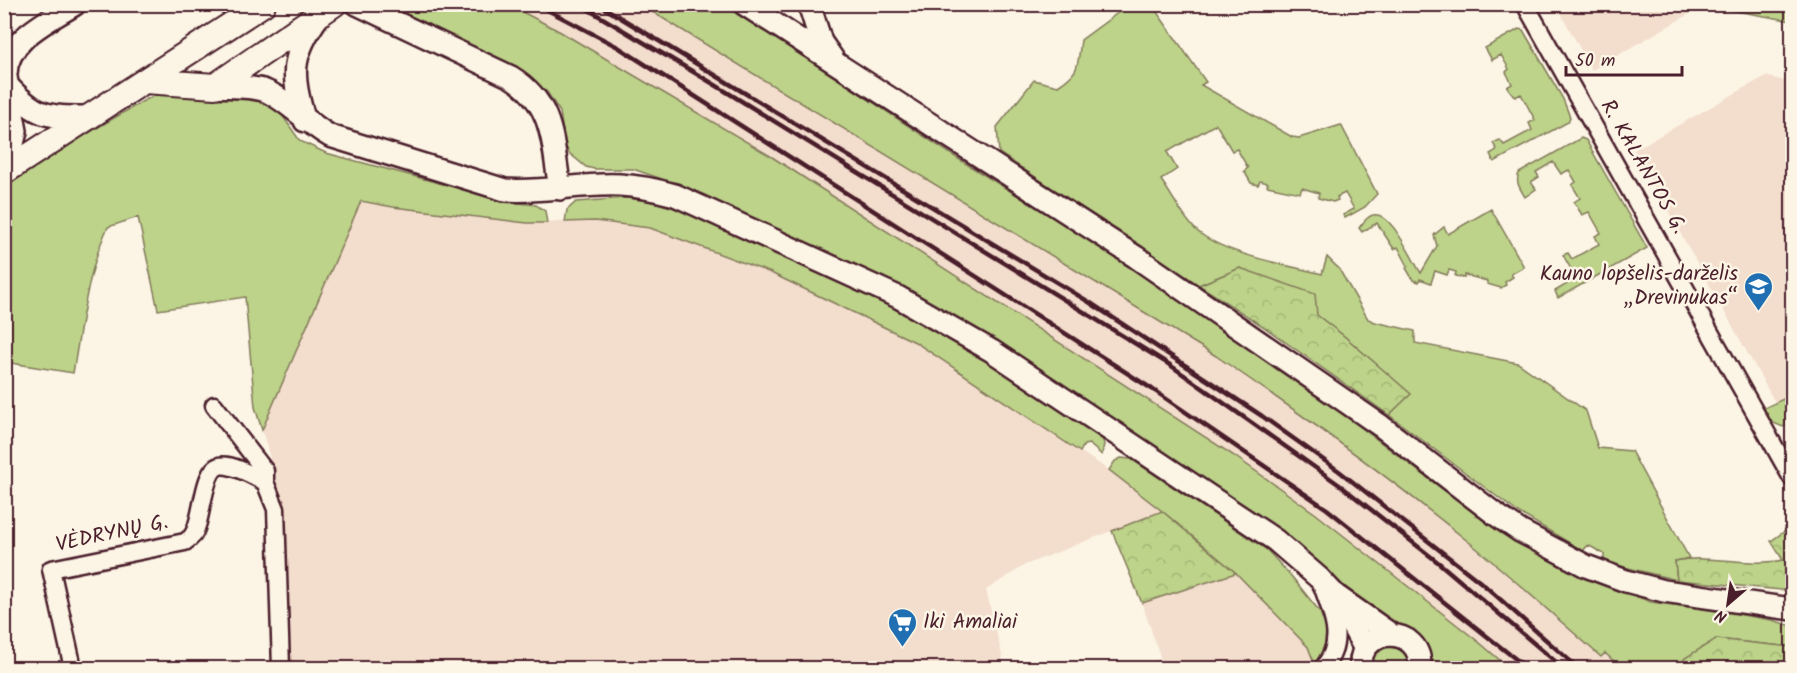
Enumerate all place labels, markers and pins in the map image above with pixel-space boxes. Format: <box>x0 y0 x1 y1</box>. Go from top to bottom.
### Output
place label: Kauno lopšelis-darželis „Drevinukas“ <box>1540 258 1738 315</box>
school or university icon: Kauno lopšelis-darželis „Drevinukas“ <box>1743 270 1775 312</box>
supermarket icon: Iki Amaliai <box>886 606 918 648</box>
place label: Iki Amaliai <box>923 606 1018 639</box>

